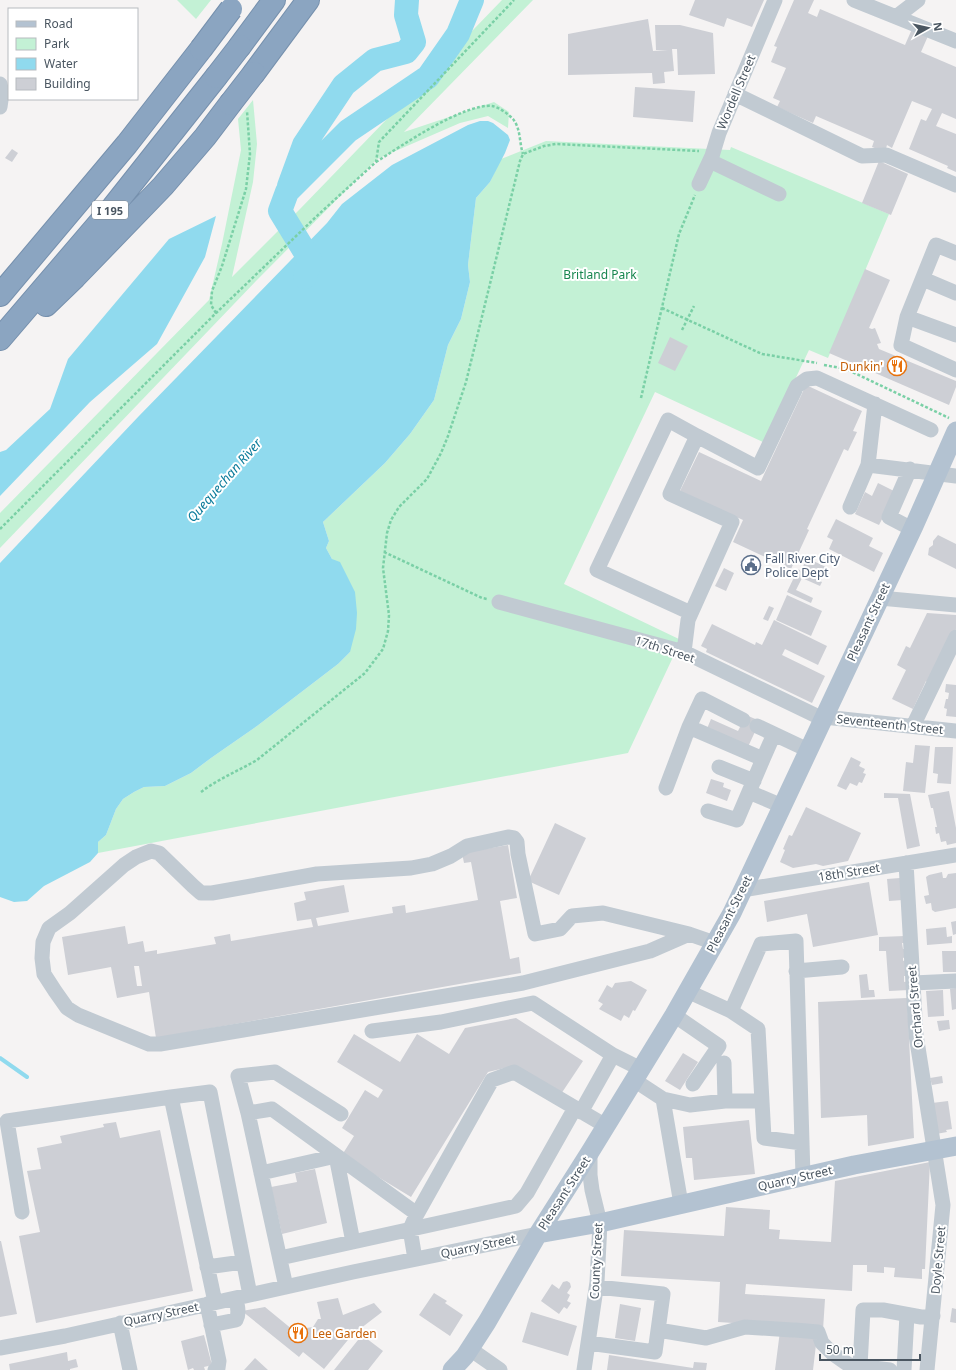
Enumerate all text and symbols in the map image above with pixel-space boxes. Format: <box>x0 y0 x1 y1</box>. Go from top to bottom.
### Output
legend <box>8 8 138 100</box>
north arrow <box>908 8 948 48</box>
text: Road <box>44 15 73 32</box>
text: N <box>930 21 946 32</box>
text: Park <box>44 35 70 52</box>
street label: Wordell Street <box>713 51 760 132</box>
text: Water <box>44 55 78 72</box>
text: Building <box>44 75 91 92</box>
road number: I 195 <box>92 201 128 219</box>
park label: Britland Park <box>563 266 637 283</box>
restaurant icon: Dunkin' <box>886 355 908 377</box>
place label: Dunkin' <box>840 358 883 375</box>
water label: Quequechan River <box>183 434 266 526</box>
place label: Fall River City Police Dept <box>765 550 841 581</box>
public building icon: Fall River City Police Dept <box>740 554 762 576</box>
street label: Pleasant Street <box>842 579 894 664</box>
street label: 17th Street <box>633 631 698 667</box>
street label: Seventeenth Street <box>836 710 945 738</box>
street label: 18th Street <box>817 859 882 885</box>
street label: Pleasant Street <box>702 872 756 956</box>
street label: Orchard Street <box>903 964 927 1049</box>
street label: Pleasant Street <box>534 1152 595 1233</box>
street label: Quarry Street <box>756 1161 835 1195</box>
street label: County Street <box>586 1222 607 1300</box>
street label: Doyle Street <box>927 1225 950 1295</box>
street label: Quarry Street <box>439 1230 518 1262</box>
street label: Quarry Street <box>122 1298 201 1330</box>
restaurant icon: Lee Garden <box>287 1322 309 1344</box>
place label: Lee Garden <box>312 1325 377 1342</box>
scale bar <box>820 1336 920 1362</box>
text: 50 m <box>826 1341 854 1358</box>

